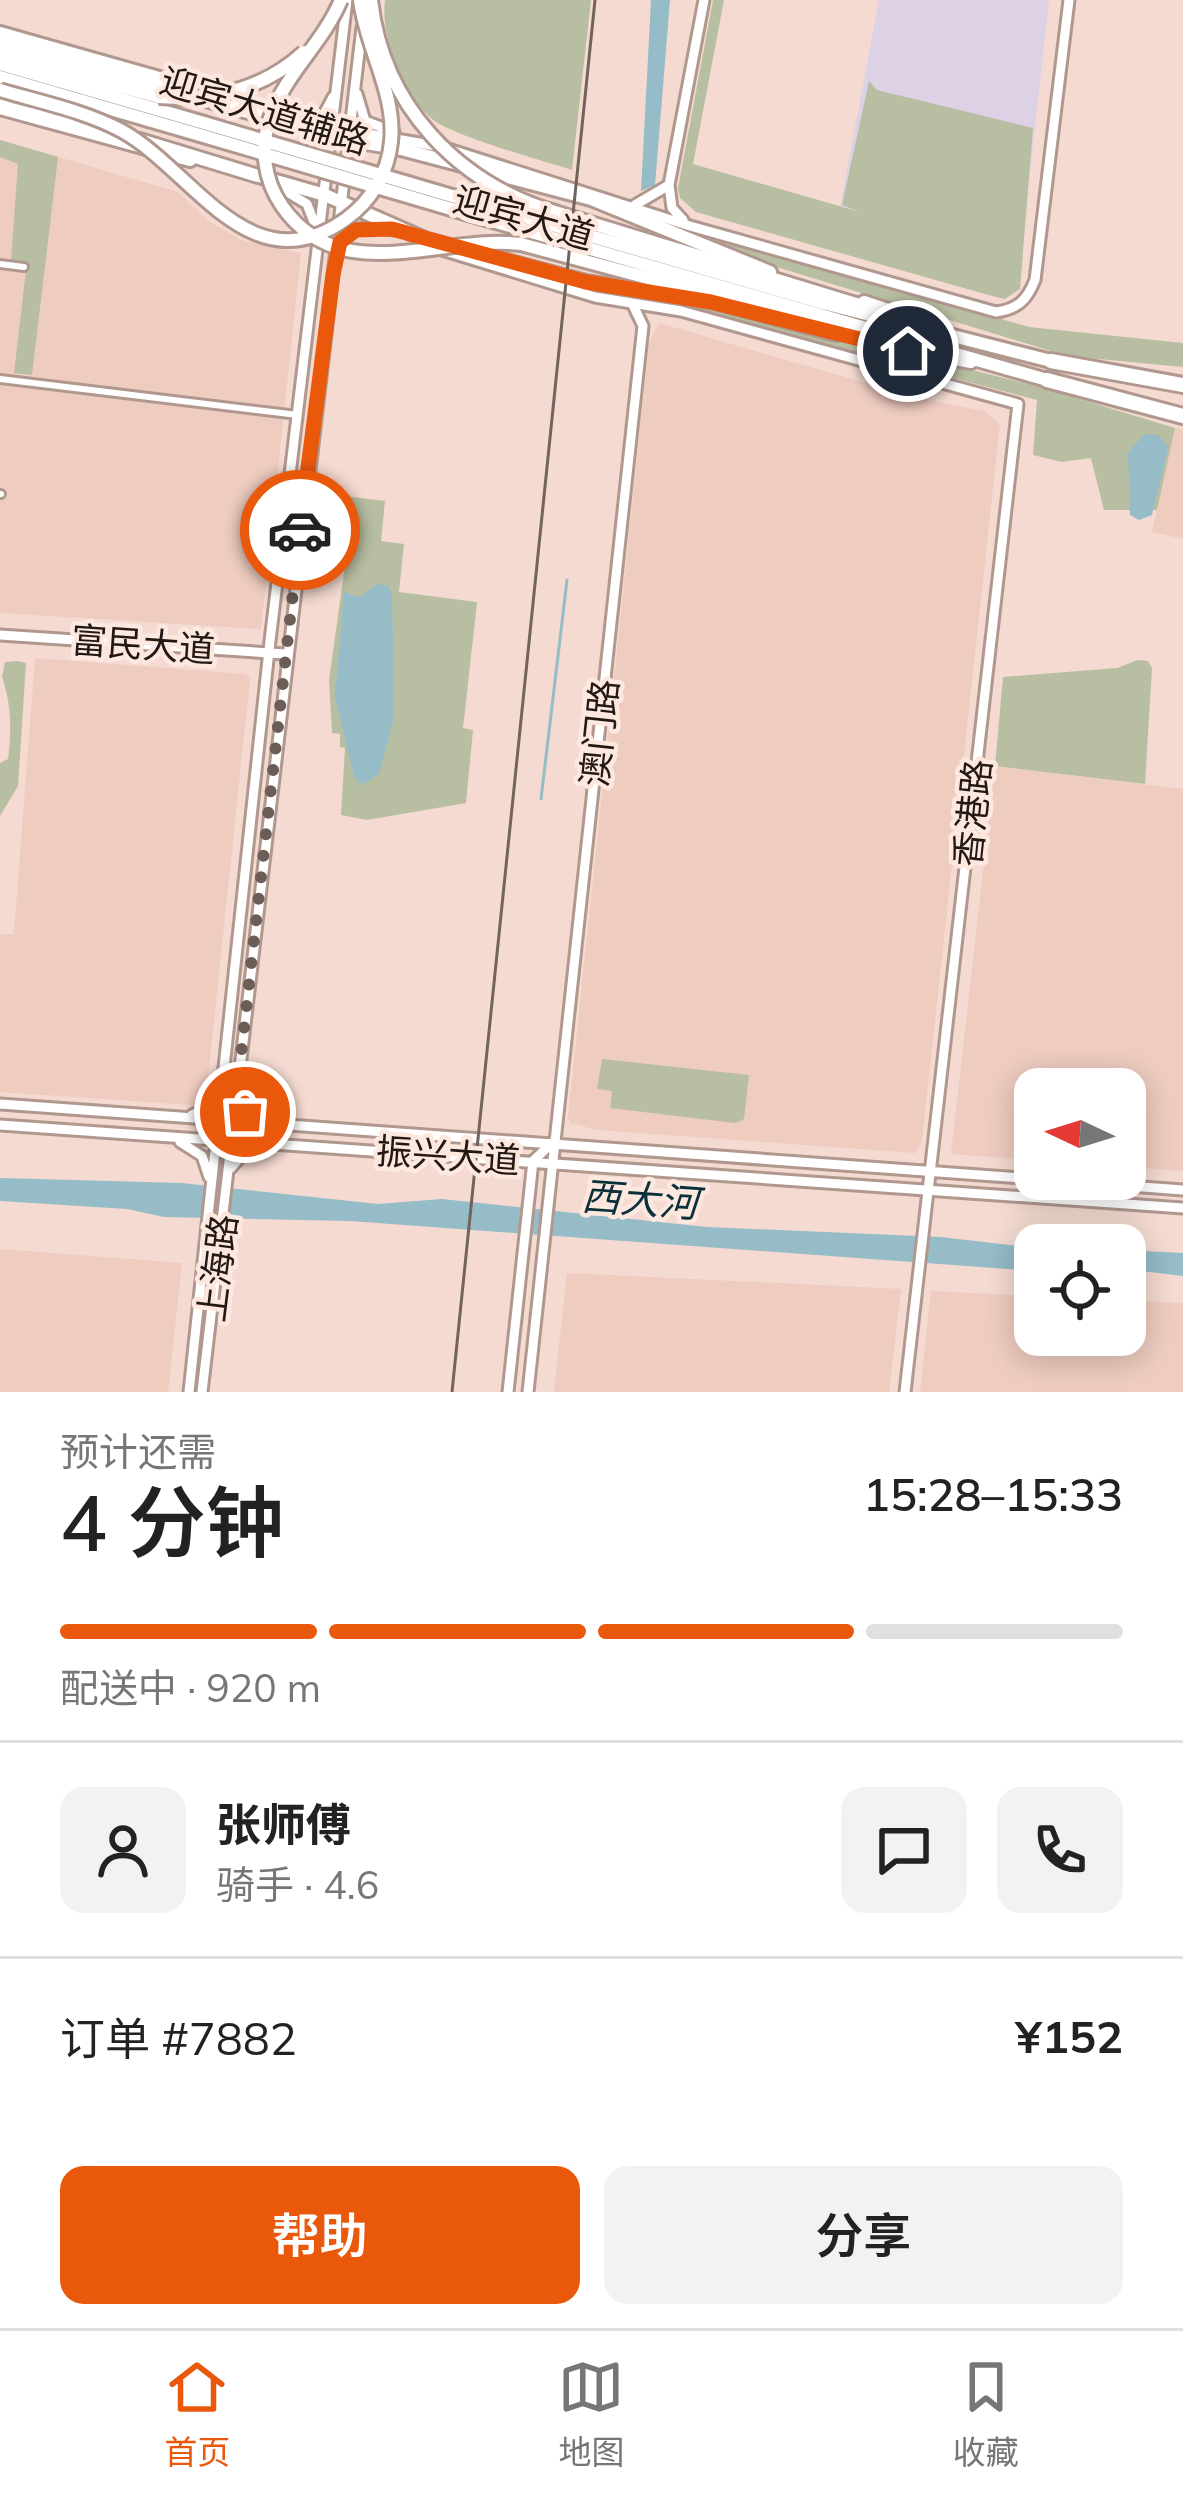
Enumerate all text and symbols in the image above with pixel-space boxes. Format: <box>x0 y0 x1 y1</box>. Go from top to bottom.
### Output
street label: 迎宾大道辅路 <box>155 57 375 163</box>
street label: 迎宾大道 <box>449 176 599 258</box>
pin <box>857 300 959 402</box>
icon: home <box>875 318 941 384</box>
courier <box>240 470 360 590</box>
icon: car <box>267 497 333 563</box>
street label: 富民大道 <box>70 617 216 671</box>
street label: 澳门路 <box>571 677 627 789</box>
street label: 香港路 <box>944 757 1000 869</box>
pin <box>194 1061 296 1163</box>
north arrow <box>1014 1068 1146 1200</box>
map controls <box>1014 1068 1146 1356</box>
icon: bag <box>212 1079 278 1145</box>
street label: 振兴大道 <box>375 1128 521 1182</box>
water label: 西大河 <box>580 1170 707 1228</box>
street label: 上海路 <box>188 1212 246 1324</box>
button: locate <box>1014 1224 1146 1356</box>
text: 预计还需 <box>60 1427 216 1476</box>
text: 15:28–15:33 <box>863 1466 1123 1522</box>
text: 4 分钟 <box>60 1473 284 1571</box>
text: 配送中 · 920 m <box>60 1663 321 1712</box>
button: person <box>60 1787 186 1913</box>
button: chat <box>841 1787 967 1913</box>
button: phone <box>997 1787 1123 1913</box>
text: 张师傅 <box>216 1796 351 1852</box>
text: 骑手 · 4.6 <box>216 1860 379 1909</box>
text: ¥152 <box>1015 2008 1123 2064</box>
text: 订单 #7882 <box>60 2010 297 2066</box>
button: 帮助 <box>60 2166 580 2304</box>
button: 分享 <box>604 2166 1123 2304</box>
tab: 首页 <box>164 2354 230 2474</box>
tab: 地图 <box>558 2354 624 2474</box>
tab: 收藏 <box>953 2354 1019 2474</box>

